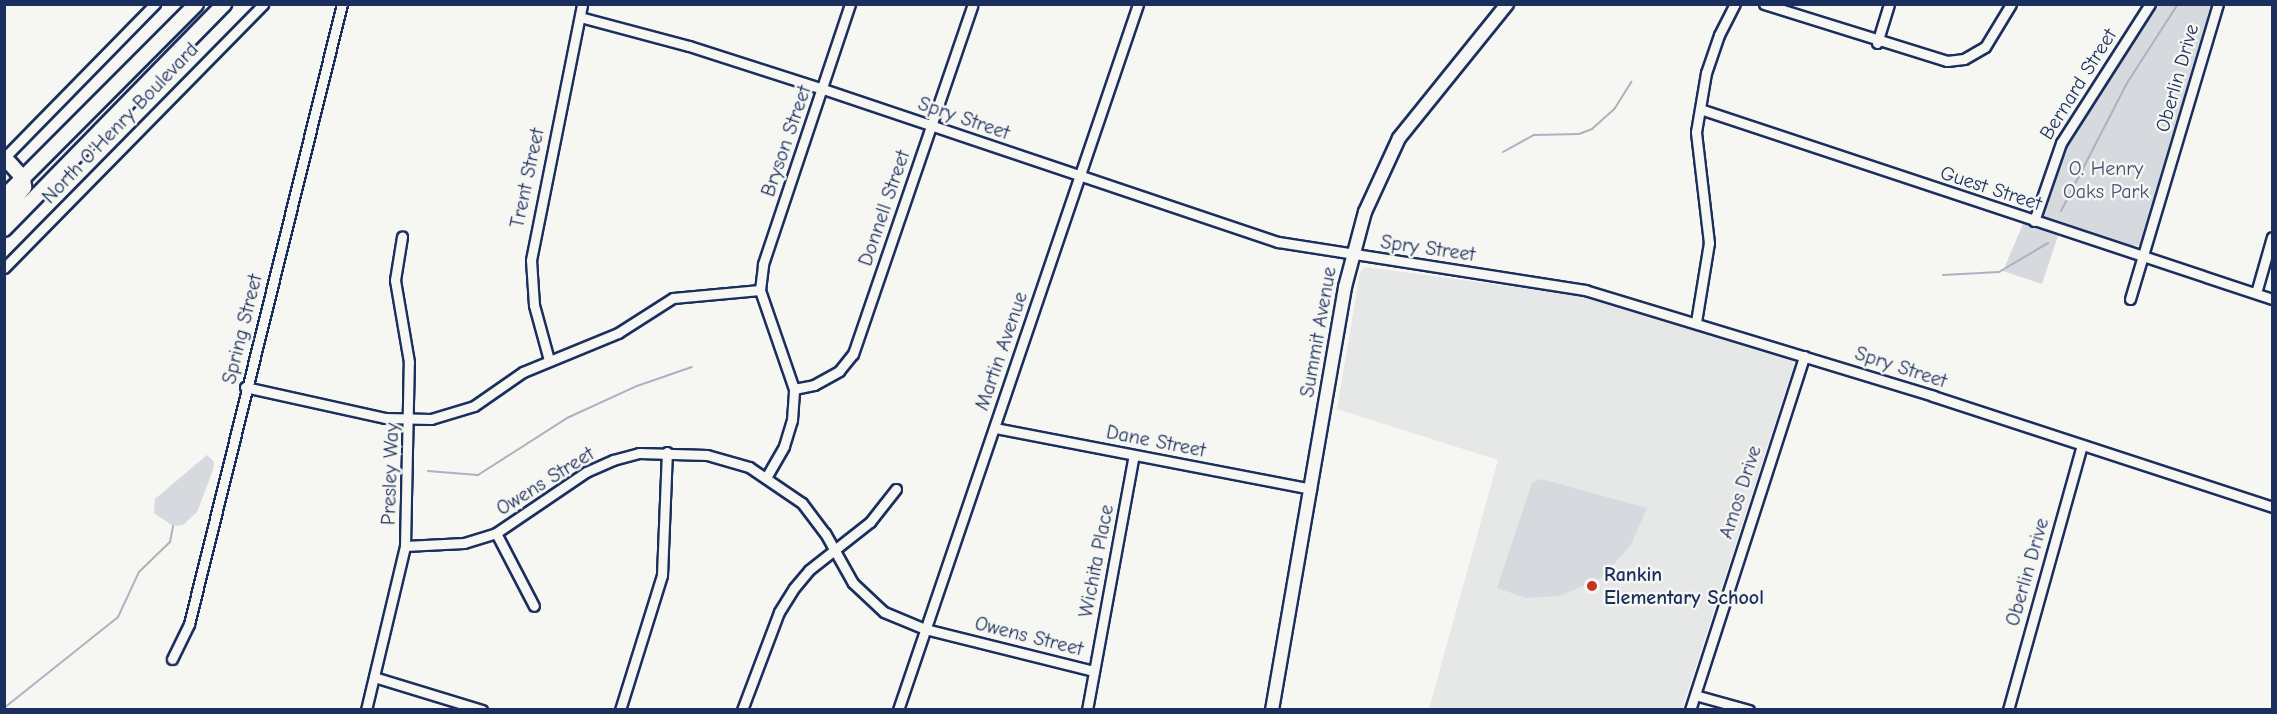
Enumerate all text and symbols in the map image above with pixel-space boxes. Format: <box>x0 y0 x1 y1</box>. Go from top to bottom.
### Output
street label: Oberlin Drive <box>2150 21 2204 135</box>
street label: Bernard Street <box>2034 24 2122 144</box>
street label: North O'Henry Boulevard <box>37 38 203 208</box>
street label: Bryson Street <box>756 82 816 200</box>
street label: Spry Street <box>915 91 1013 145</box>
street label: Trent Street <box>505 126 549 230</box>
street label: Donnell Street <box>853 147 915 269</box>
park label: O. Henry Oaks Park <box>2063 157 2149 204</box>
street label: Guest Street <box>1937 160 2045 216</box>
street label: Spry Street <box>1379 229 1477 267</box>
street label: Summit Avenue <box>1295 265 1341 399</box>
street label: Spring Street <box>217 271 267 387</box>
street label: Martin Avenue <box>969 289 1033 413</box>
street label: Spry Street <box>1852 341 1950 393</box>
street label: Dane Street <box>1104 420 1208 462</box>
street label: Presley Way <box>376 422 404 526</box>
street label: Owens Street <box>492 442 598 520</box>
street label: Amos Drive <box>1714 442 1766 542</box>
street label: Wichita Place <box>1073 503 1119 619</box>
street label: Oberlin Drive <box>2000 515 2054 629</box>
place label: Rankin Elementary School <box>1604 562 1764 609</box>
marker: Rankin Elementary School <box>1585 579 1599 593</box>
street label: Owens Street <box>972 611 1086 661</box>

